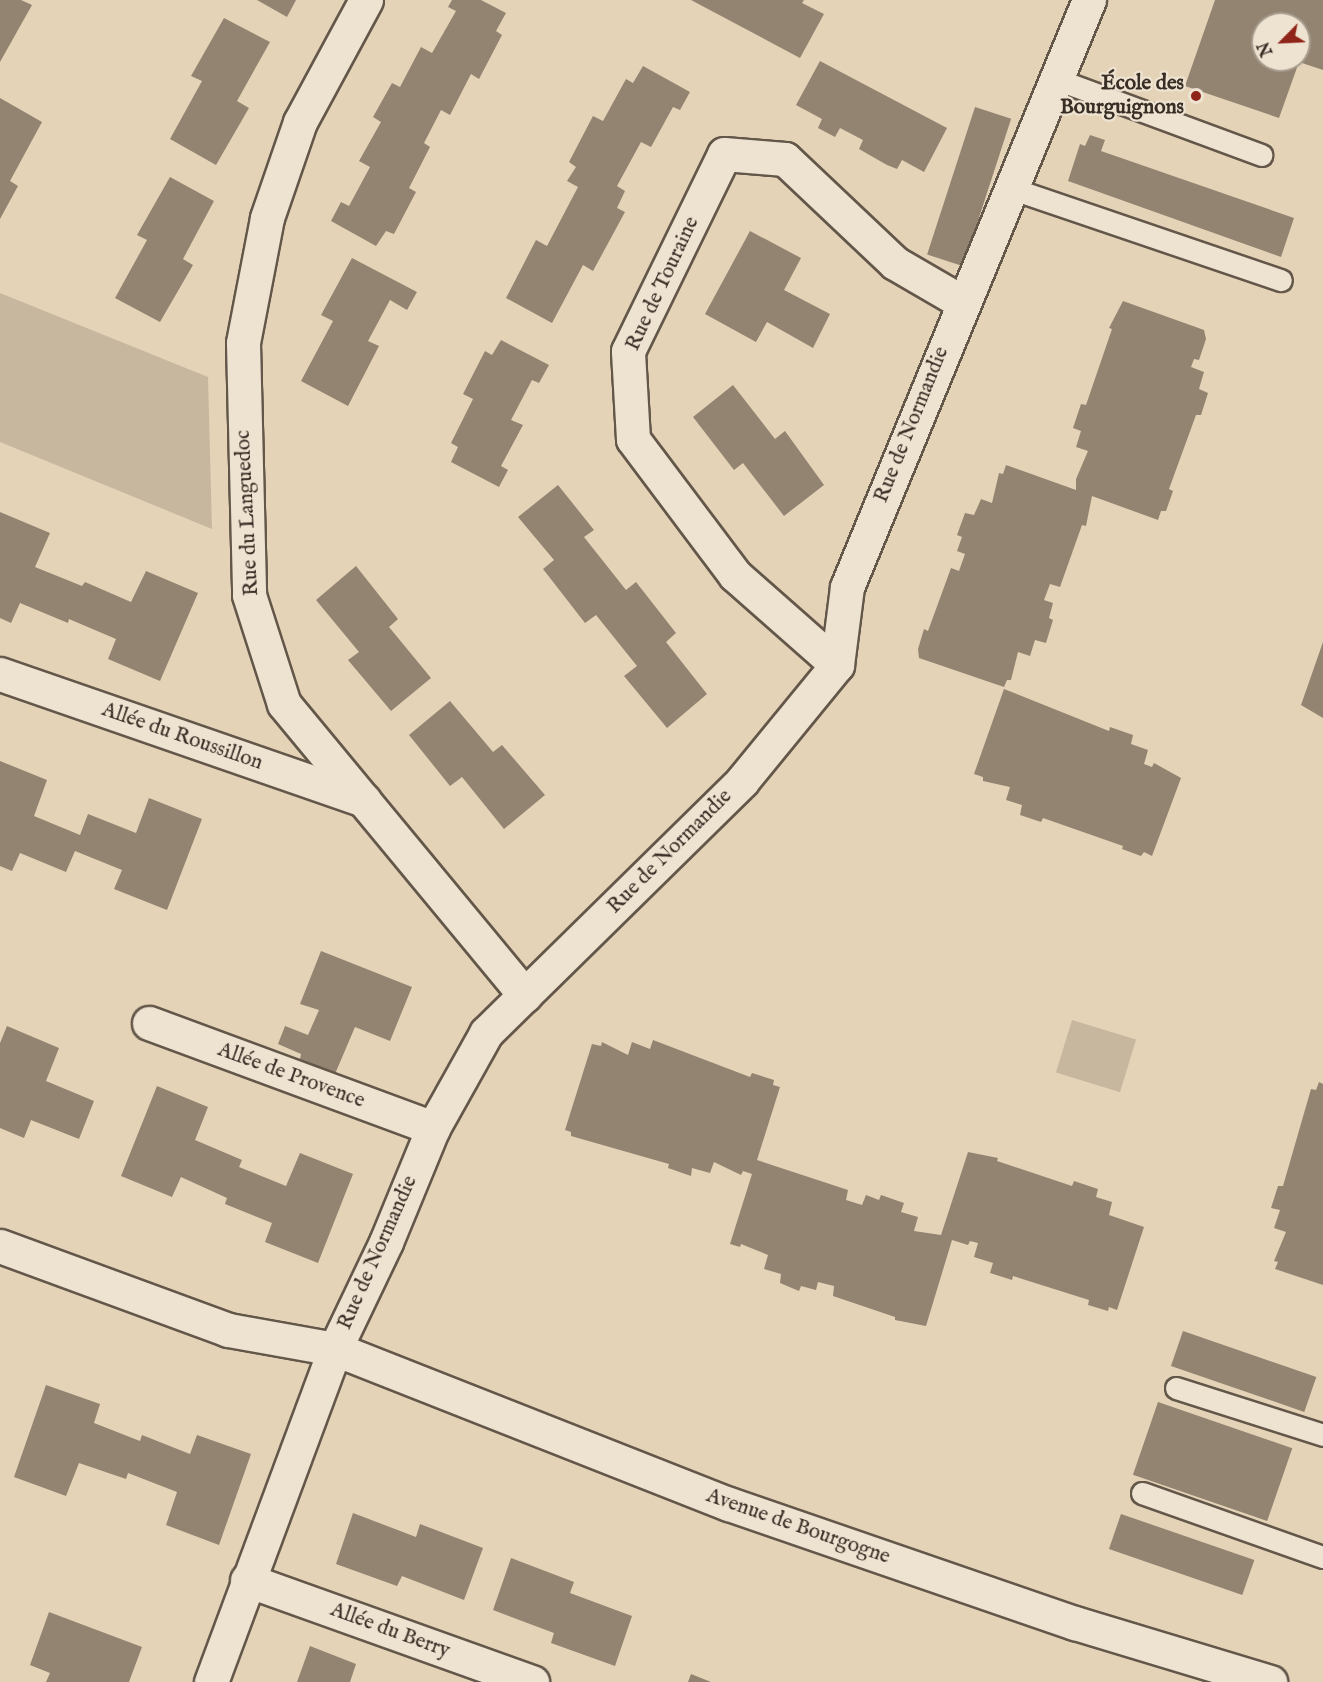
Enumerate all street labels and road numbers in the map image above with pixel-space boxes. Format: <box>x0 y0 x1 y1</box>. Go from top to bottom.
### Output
street label: Rue de Touraine <box>621 213 705 355</box>
street label: Rue de Normandie <box>869 343 955 507</box>
street label: Rue du Languedoc <box>231 429 265 597</box>
street label: Allée du Roussillon <box>98 698 266 776</box>
street label: Rue de Normandie <box>602 784 738 920</box>
street label: Allée de Provence <box>214 1038 368 1114</box>
street label: Rue de Normandie <box>333 1172 423 1334</box>
street label: Avenue de Bourgogne <box>703 1484 893 1570</box>
street label: Allée du Berry <box>327 1598 453 1664</box>

